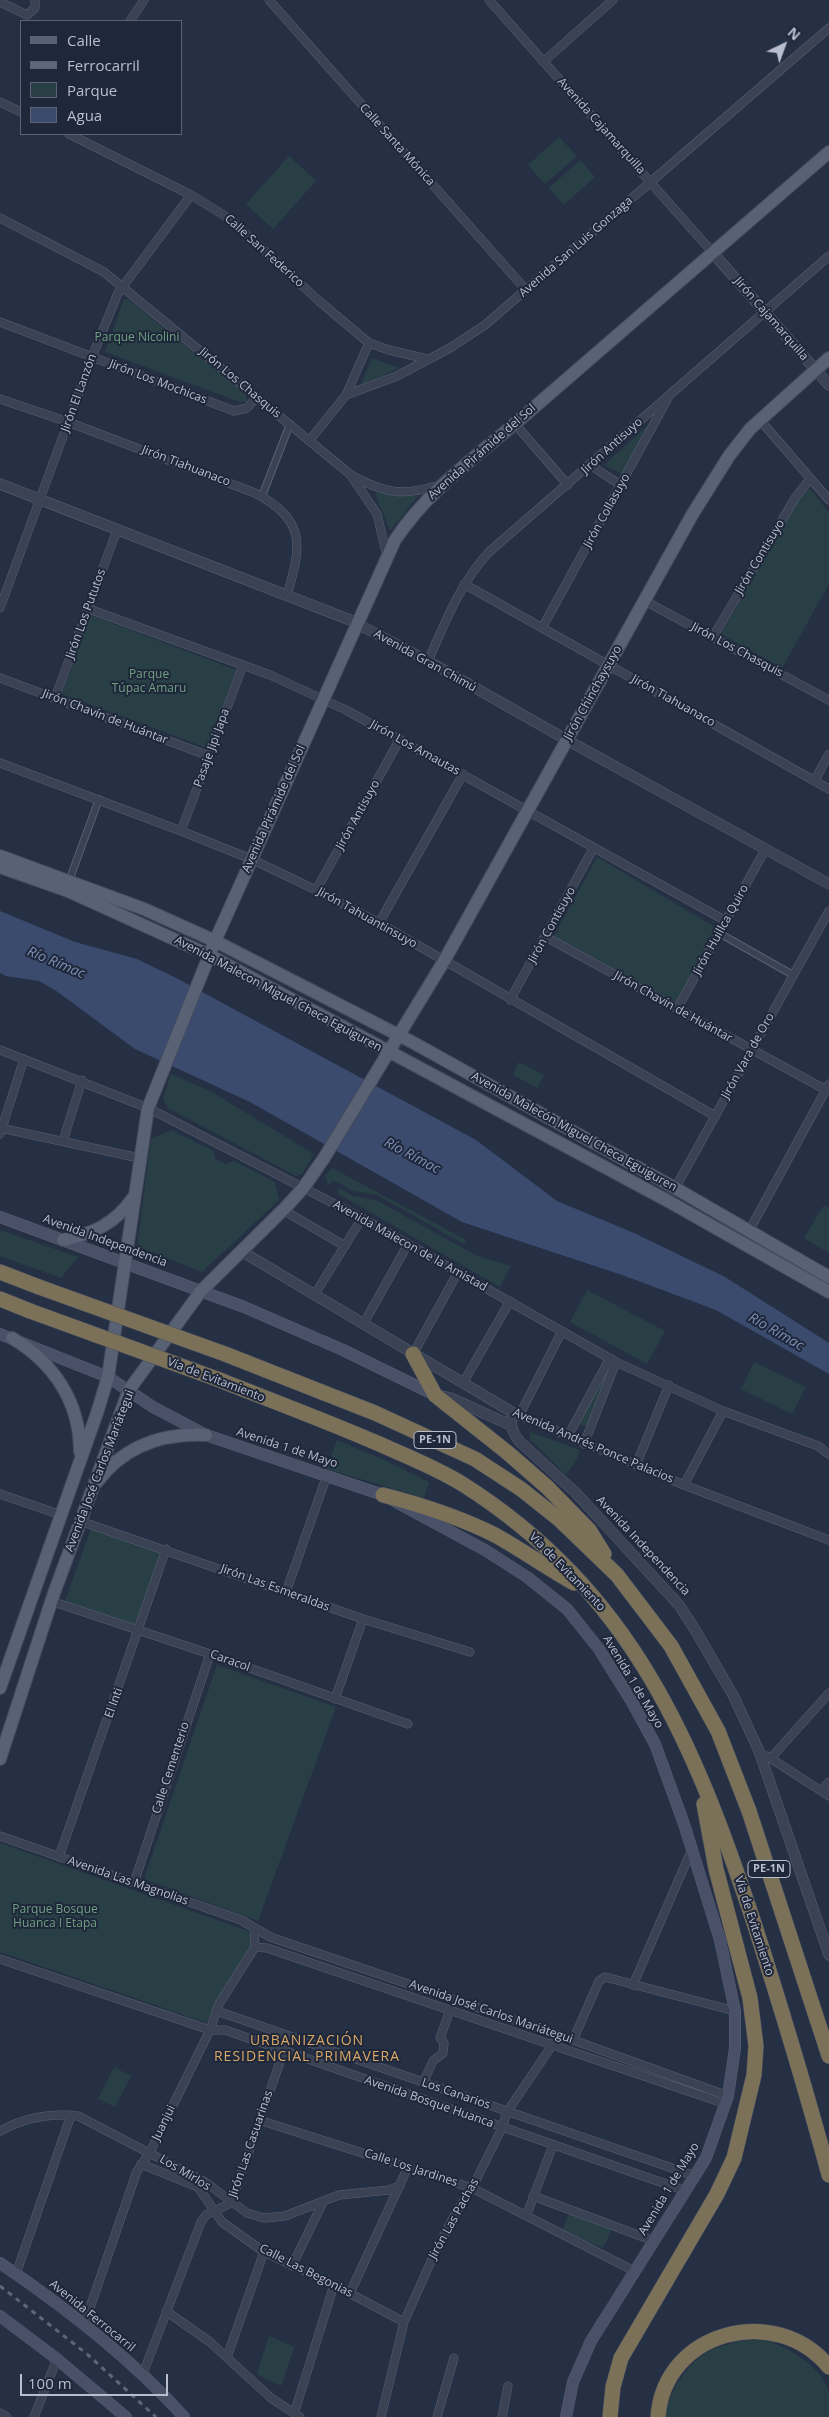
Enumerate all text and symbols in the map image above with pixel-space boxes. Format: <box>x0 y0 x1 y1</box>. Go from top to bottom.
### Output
legend <box>20 20 182 135</box>
north arrow <box>759 20 809 70</box>
text: N <box>784 23 805 44</box>
text: Calle <box>67 30 101 50</box>
text: Ferrocarril <box>67 55 140 75</box>
street label: Avenida Cajamarquilla <box>554 75 648 177</box>
text: Parque <box>67 80 117 100</box>
street label: Calle Santa Mónica <box>356 101 438 189</box>
text: Agua <box>67 105 102 125</box>
street label: Avenida San Luis Gonzaga <box>516 194 636 300</box>
street label: Calle San Federico <box>221 212 307 290</box>
street label: Jirón Cajamarquilla <box>731 274 811 364</box>
park label: Parque Nicolini <box>95 331 179 345</box>
street label: Jirón Los Chasquis <box>196 345 284 421</box>
street label: Jirón El Lanzón <box>58 352 100 434</box>
street label: Jirón Los Mochicas <box>107 357 209 407</box>
street label: Avenida Pirámide del Sol <box>425 401 539 503</box>
street label: Jirón Antisuyo <box>578 415 646 477</box>
street label: Jirón Tiahuanaco <box>140 443 232 489</box>
street label: Jirón Collasuyo <box>581 471 633 551</box>
street label: Jirón Contisuyo <box>732 517 788 597</box>
street label: Jirón Los Pututos <box>63 567 109 661</box>
street label: Jirón Los Chasquis <box>689 620 785 680</box>
street label: Avenida Gran Chimú <box>371 627 479 695</box>
street label: Jirón Chinchaysuyo <box>561 643 625 743</box>
park label: Parque Túpac Amaru <box>112 668 186 696</box>
street label: Jirón Tiahuanaco <box>629 672 717 730</box>
street label: Jirón Chavín de Huántar <box>40 686 170 748</box>
street label: Pasaje Jipi Japa <box>191 707 233 789</box>
street label: Jirón Los Amautas <box>368 717 462 779</box>
street label: Avenida Pirámide del Sol <box>239 743 309 875</box>
street label: Jirón Antisuyo <box>333 778 383 852</box>
street label: Jirón Huillca Quiro <box>690 882 752 978</box>
street label: Jirón Tahuantinsuyo <box>315 885 419 951</box>
street label: Jirón Contisuyo <box>525 885 579 965</box>
street label: Avenida Malecon Miguel Checa Eguiguren <box>172 933 384 1055</box>
water label: Río Rímac <box>25 943 87 983</box>
street label: Jirón Chavín de Huántar <box>611 968 735 1046</box>
street label: Jirón Vara de Oro <box>718 1011 778 1101</box>
street label: Avenida Malecón Miguel Checa Eguiguren <box>469 1069 679 1195</box>
water label: Río Rímac <box>381 1134 443 1178</box>
street label: Avenida Malecon de la Amistad <box>330 1197 490 1295</box>
street label: Avenida Independencia <box>41 1212 169 1270</box>
water label: Río Rímac <box>745 1309 807 1355</box>
street label: Vía de Evitamiento <box>165 1355 267 1405</box>
street label: Avenida José Carlos Mariátegui <box>62 1388 138 1554</box>
street label: Avenida Andrés Ponce Palacios <box>510 1406 676 1486</box>
street label: Avenida 1 de Mayo <box>235 1425 339 1471</box>
road number: PE-1N <box>414 1432 456 1448</box>
street label: Avenida Independencia <box>593 1493 693 1599</box>
street label: Vía de Evitamiento <box>526 1530 608 1614</box>
street label: Jirón Las Esmeraldas <box>218 1562 332 1614</box>
street label: Avenida 1 de Mayo <box>600 1633 666 1731</box>
street label: Caracol <box>208 1647 252 1675</box>
street label: El Inti <box>102 1686 126 1720</box>
street label: Calle Cementerio <box>149 1720 193 1816</box>
street label: Avenida Las Magnolias <box>66 1854 190 1908</box>
road number: PE-1N <box>748 1860 790 1878</box>
street label: Vía de Evitamiento <box>731 1875 777 1977</box>
park label: Parque Bosque Huanca I Etapa <box>12 1903 98 1931</box>
street label: Avenida José Carlos Mariátegui <box>407 1977 575 2047</box>
district label: URBANIZACIÓN RESIDENCIAL PRIMAVERA <box>211 2033 403 2066</box>
street label: Avenida Bosque Huanca <box>362 2073 496 2131</box>
street label: Los Canarios <box>420 2076 492 2112</box>
street label: Jirón Las Casuarinas <box>226 2089 276 2199</box>
street label: Juanjui <box>149 2103 179 2143</box>
street label: Avenida 1 de Mayo <box>636 2140 702 2238</box>
street label: Calle Los Jardines <box>362 2146 460 2190</box>
street label: Los Mirlos <box>157 2152 213 2194</box>
street label: Jirón Las Pachas <box>426 2176 482 2262</box>
street label: Calle Las Begonias <box>257 2241 355 2301</box>
street label: Avenida Ferrocarril <box>46 2277 138 2355</box>
scale bar <box>22 2364 170 2396</box>
text: 100 m <box>28 2373 72 2393</box>

